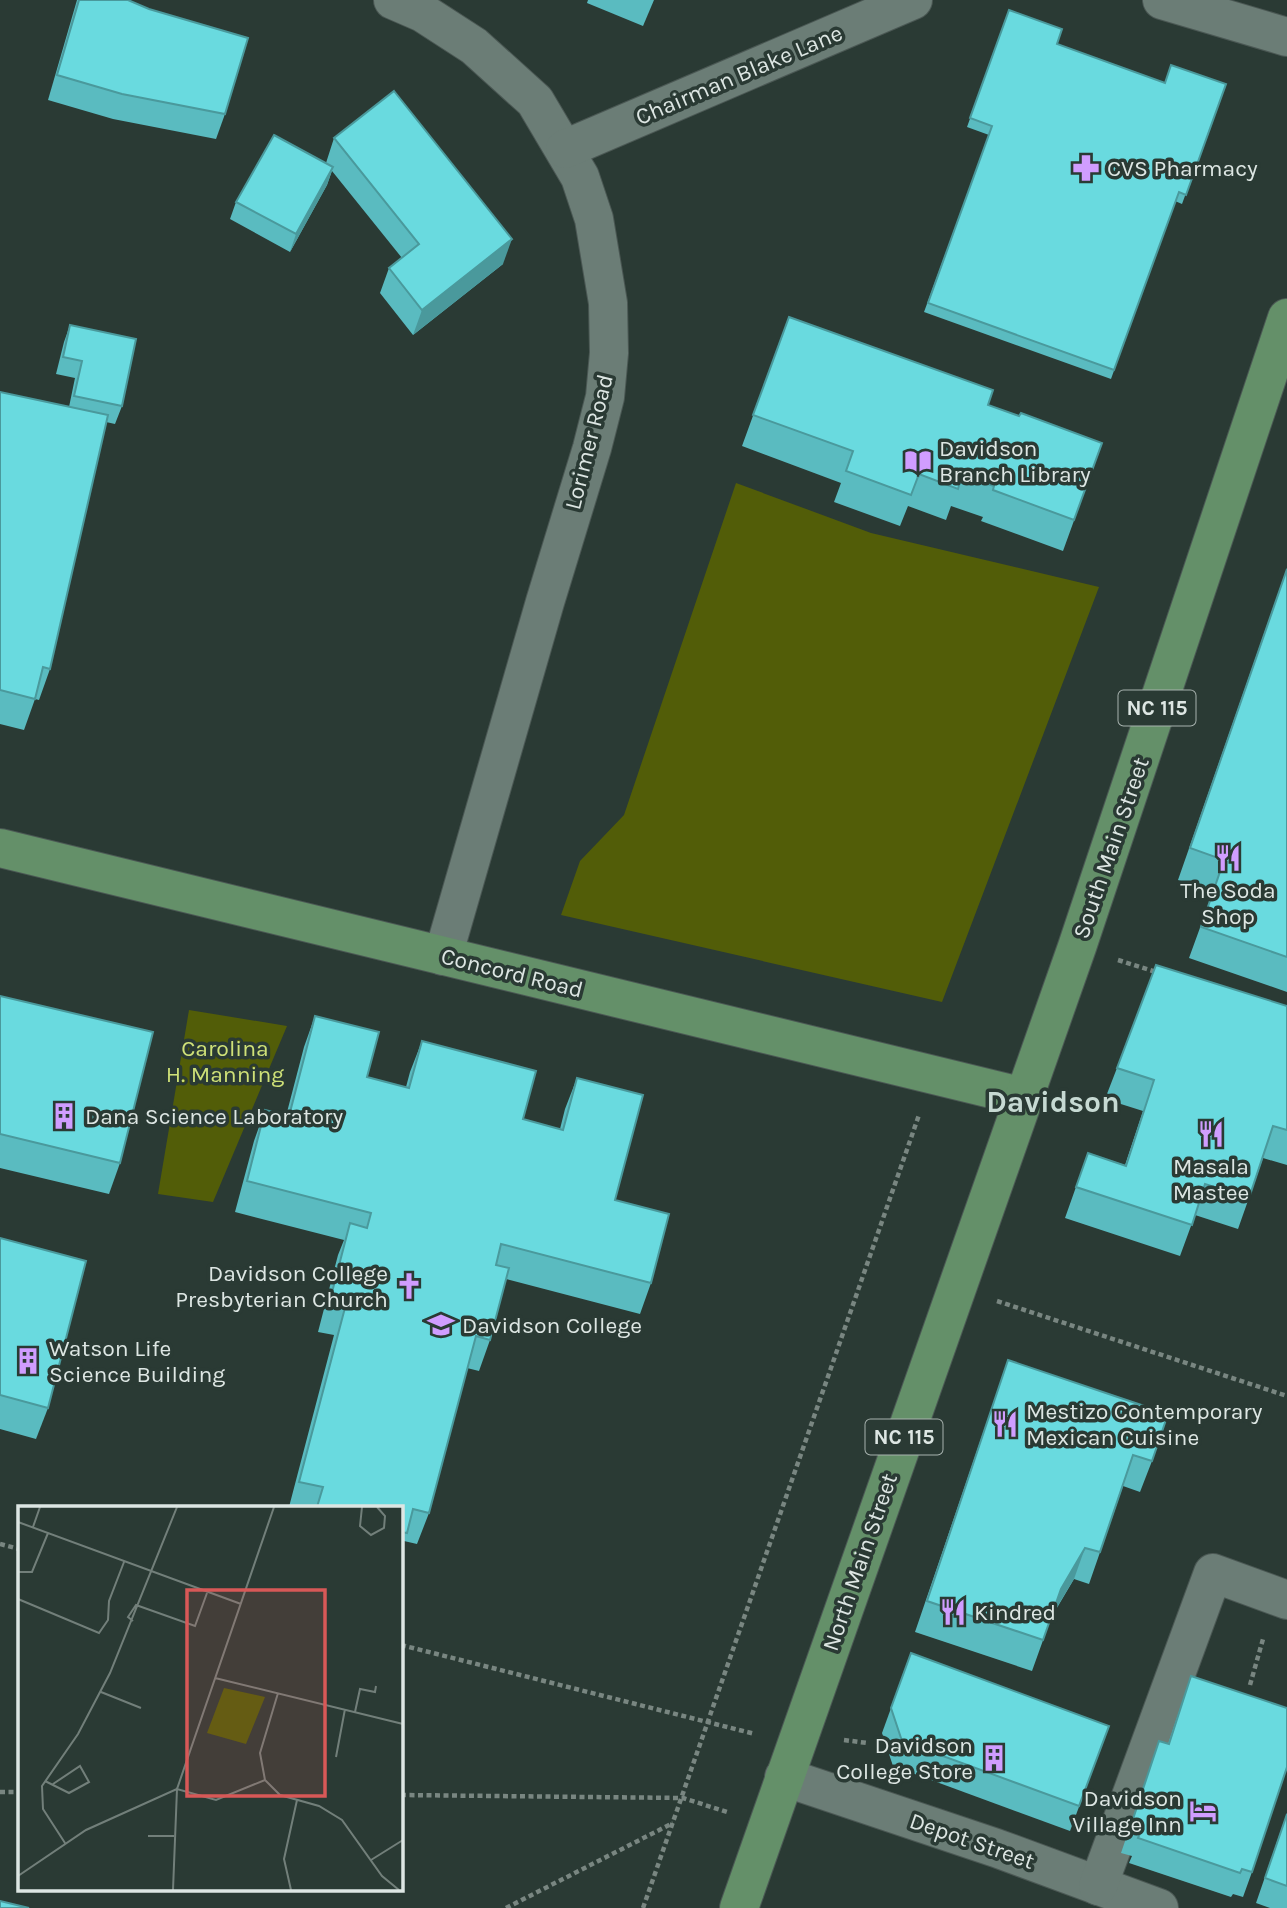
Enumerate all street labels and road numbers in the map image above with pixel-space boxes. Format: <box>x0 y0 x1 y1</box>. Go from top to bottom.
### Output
street label: Chairman Blake Lane <box>632 19 846 131</box>
street label: Lorimer Road <box>559 372 619 512</box>
road number: NC 115 <box>1118 690 1196 726</box>
street label: South Main Street <box>1067 754 1155 942</box>
street label: Concord Road <box>438 942 586 1004</box>
road number: NC 115 <box>866 1420 942 1454</box>
street label: North Main Street <box>817 1469 903 1654</box>
street label: Depot Street <box>906 1807 1038 1875</box>

